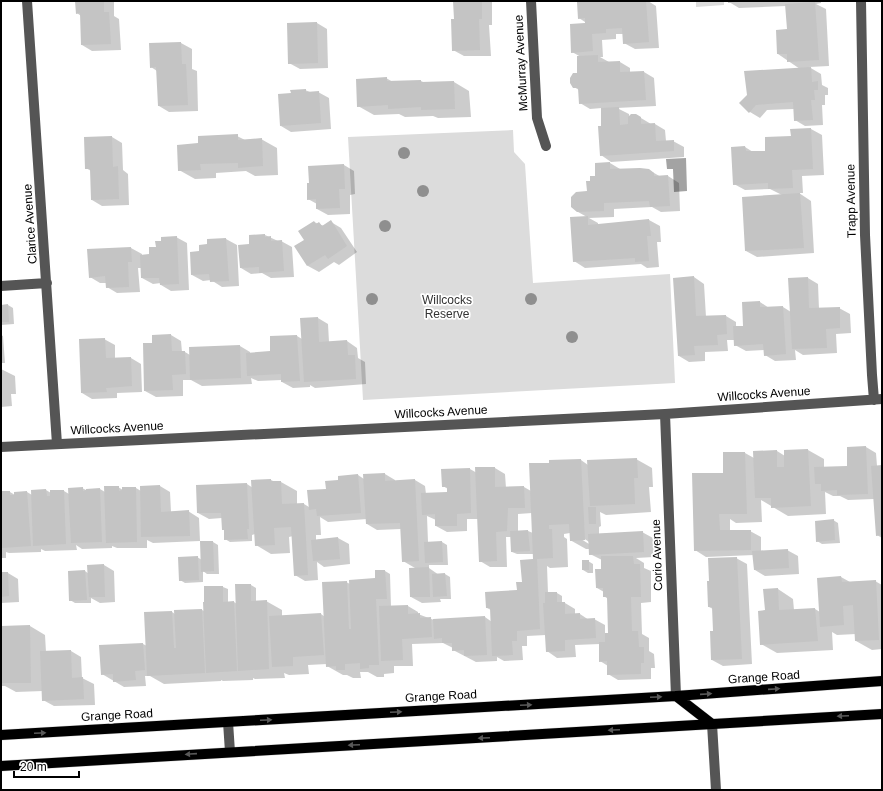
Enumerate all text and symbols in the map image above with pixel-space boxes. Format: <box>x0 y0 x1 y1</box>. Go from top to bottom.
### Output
street label: McMurray Avenue <box>511 14 531 112</box>
street label: Trapp Avenue <box>843 164 859 238</box>
street label: Clarice Avenue <box>20 183 40 265</box>
park label: Willcocks Reserve <box>422 293 472 321</box>
street label: Willcocks Avenue <box>717 384 811 404</box>
street label: Willcocks Avenue <box>394 403 488 421</box>
street label: Willcocks Avenue <box>70 419 164 437</box>
street label: Corio Avenue <box>649 519 665 591</box>
street label: Grange Road <box>728 668 800 686</box>
one-way arrow <box>768 686 780 693</box>
street label: Grange Road <box>405 687 477 705</box>
one-way arrow <box>700 690 712 697</box>
one-way arrow <box>650 694 662 701</box>
one-way arrow <box>520 701 532 708</box>
street label: Grange Road <box>81 706 153 724</box>
one-way arrow <box>390 709 403 715</box>
one-way arrow <box>837 713 849 720</box>
one-way arrow <box>260 716 272 723</box>
one-way arrow <box>608 727 620 734</box>
one-way arrow <box>34 729 46 736</box>
one-way arrow <box>478 734 490 741</box>
one-way arrow <box>347 742 360 748</box>
one-way arrow <box>185 751 197 758</box>
scale bar <box>14 753 79 779</box>
text: 20 m <box>20 760 47 774</box>

